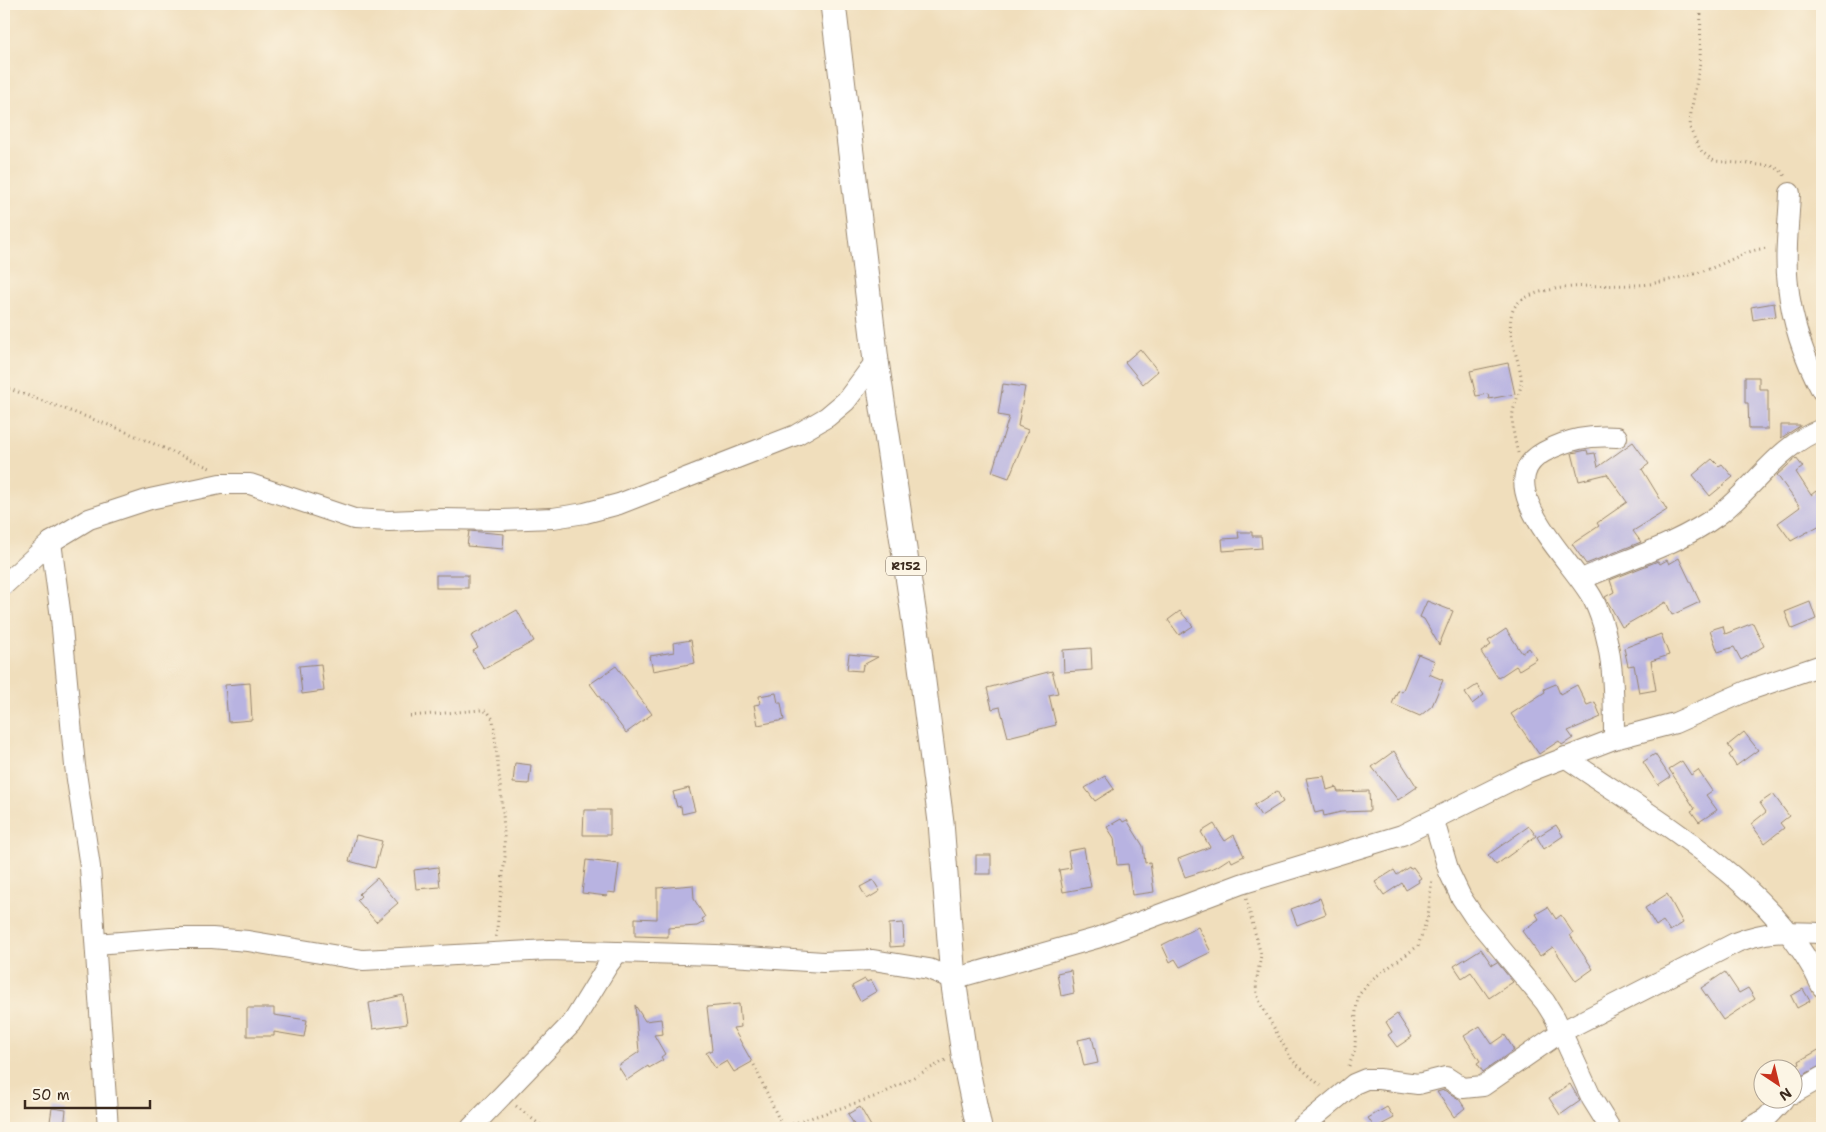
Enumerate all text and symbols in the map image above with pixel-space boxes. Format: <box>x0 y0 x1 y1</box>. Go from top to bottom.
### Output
road number: R152 <box>886 556 926 576</box>
north arrow <box>1754 1060 1804 1110</box>
scale bar <box>25 1077 150 1109</box>
text: N <box>1776 1084 1795 1105</box>
text: 50 m <box>32 1085 70 1105</box>

